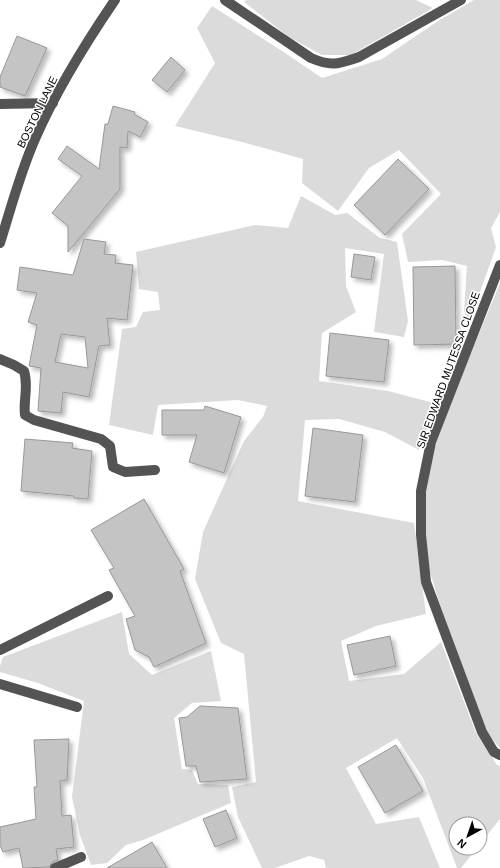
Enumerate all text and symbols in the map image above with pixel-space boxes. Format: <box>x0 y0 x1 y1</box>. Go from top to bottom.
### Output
street label: BOSTON LANE <box>15 74 59 150</box>
street label: SIR EDWARD MUTESSA CLOSE <box>414 290 482 450</box>
north arrow <box>448 816 488 856</box>
text: N <box>455 836 468 851</box>

